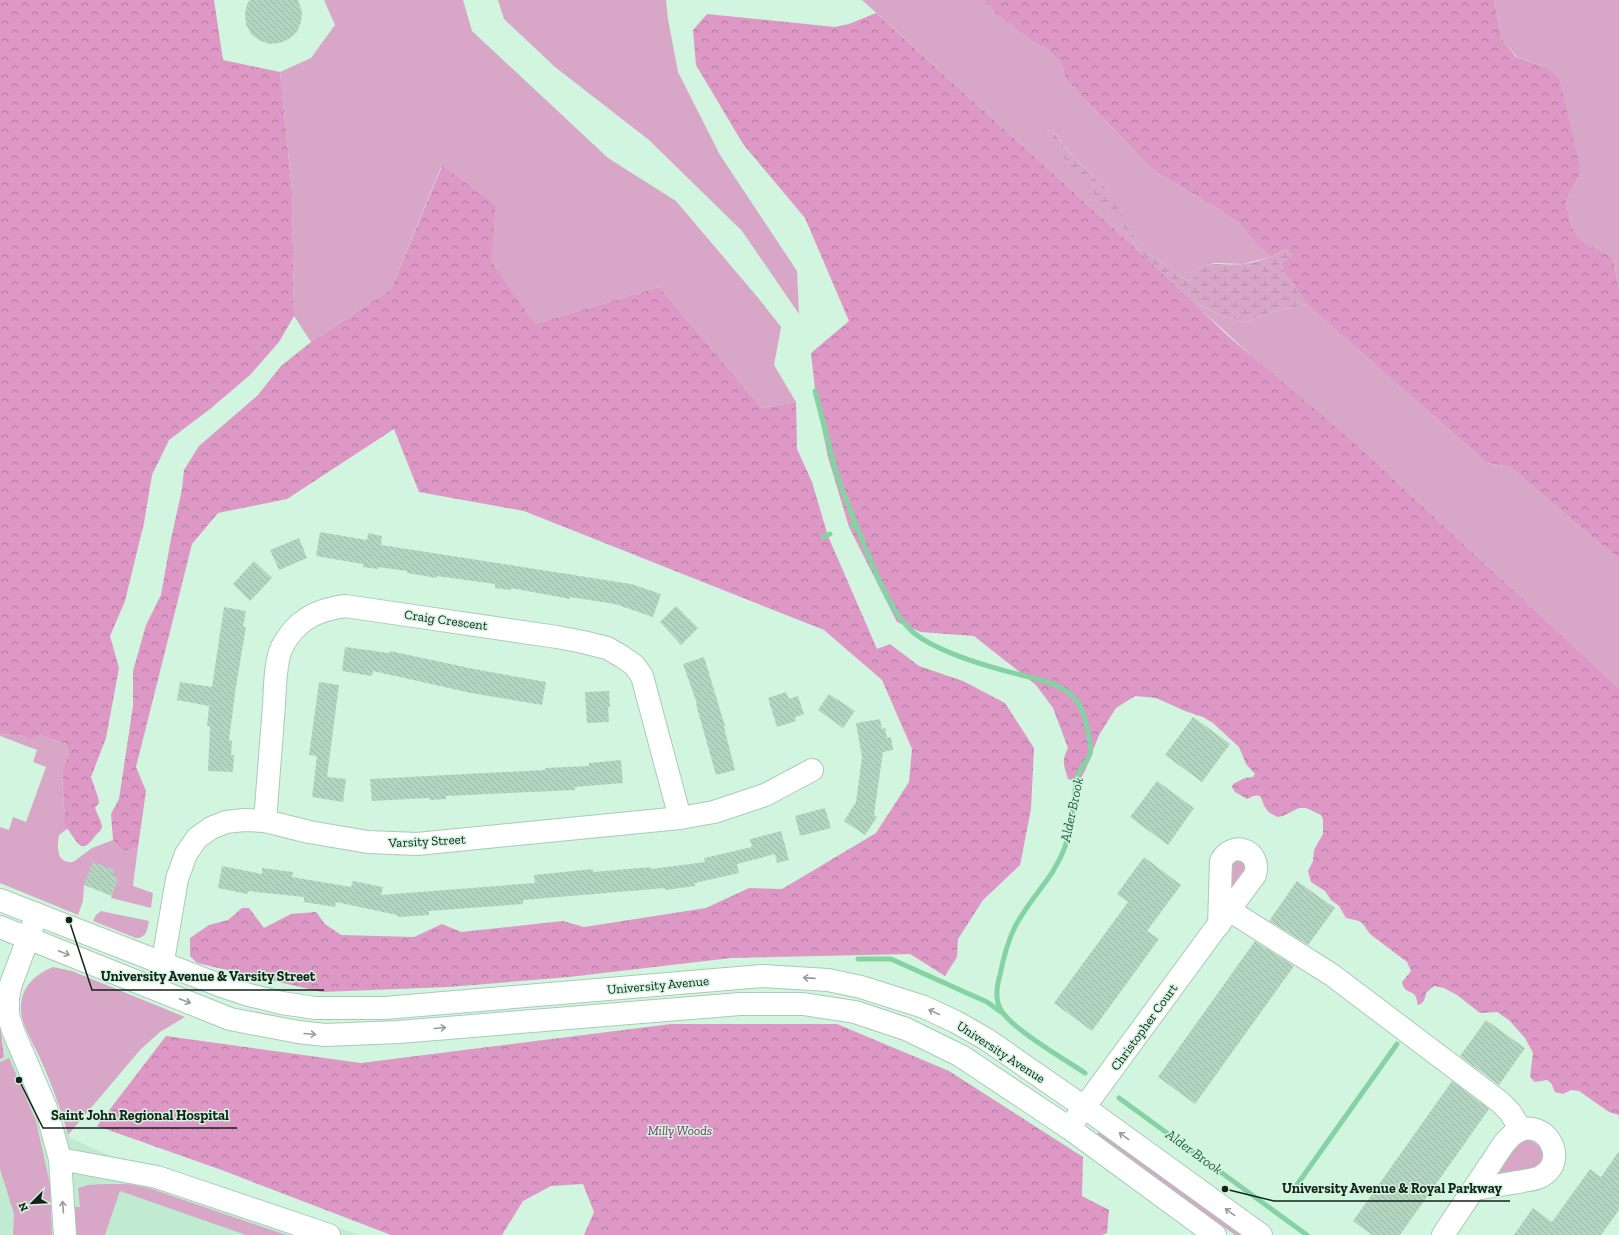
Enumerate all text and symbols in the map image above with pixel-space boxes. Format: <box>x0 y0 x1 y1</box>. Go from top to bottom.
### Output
street label: Craig Crescent <box>403 607 489 633</box>
water label: Alder Brook <box>1057 776 1087 845</box>
street label: Varsity Street <box>387 831 466 851</box>
one-way arrow <box>58 950 70 957</box>
callout: University Avenue & Varsity Street <box>92 964 324 990</box>
text: University Avenue & Varsity Street <box>101 968 316 985</box>
street label: University Avenue <box>606 973 710 997</box>
one-way arrow <box>803 975 816 982</box>
street label: Christopher Court <box>1108 981 1181 1073</box>
one-way arrow <box>179 998 191 1006</box>
one-way arrow <box>928 1008 940 1015</box>
street label: University Avenue <box>954 1018 1048 1086</box>
one-way arrow <box>433 1025 446 1032</box>
one-way arrow <box>303 1030 316 1037</box>
callout: Saint John Regional Hospital <box>43 1102 237 1128</box>
text: Saint John Regional Hospital <box>51 1107 229 1124</box>
park label: Milly Woods <box>648 1123 712 1138</box>
water label: Alder Brook <box>1162 1125 1226 1178</box>
one-way arrow <box>1119 1132 1130 1140</box>
callout: University Avenue & Royal Parkway <box>1274 1175 1510 1201</box>
text: University Avenue & Royal Parkway <box>1282 1180 1502 1197</box>
north arrow <box>12 1183 52 1223</box>
text: N <box>15 1200 31 1213</box>
one-way arrow <box>60 1201 67 1214</box>
one-way arrow <box>1224 1208 1235 1216</box>

